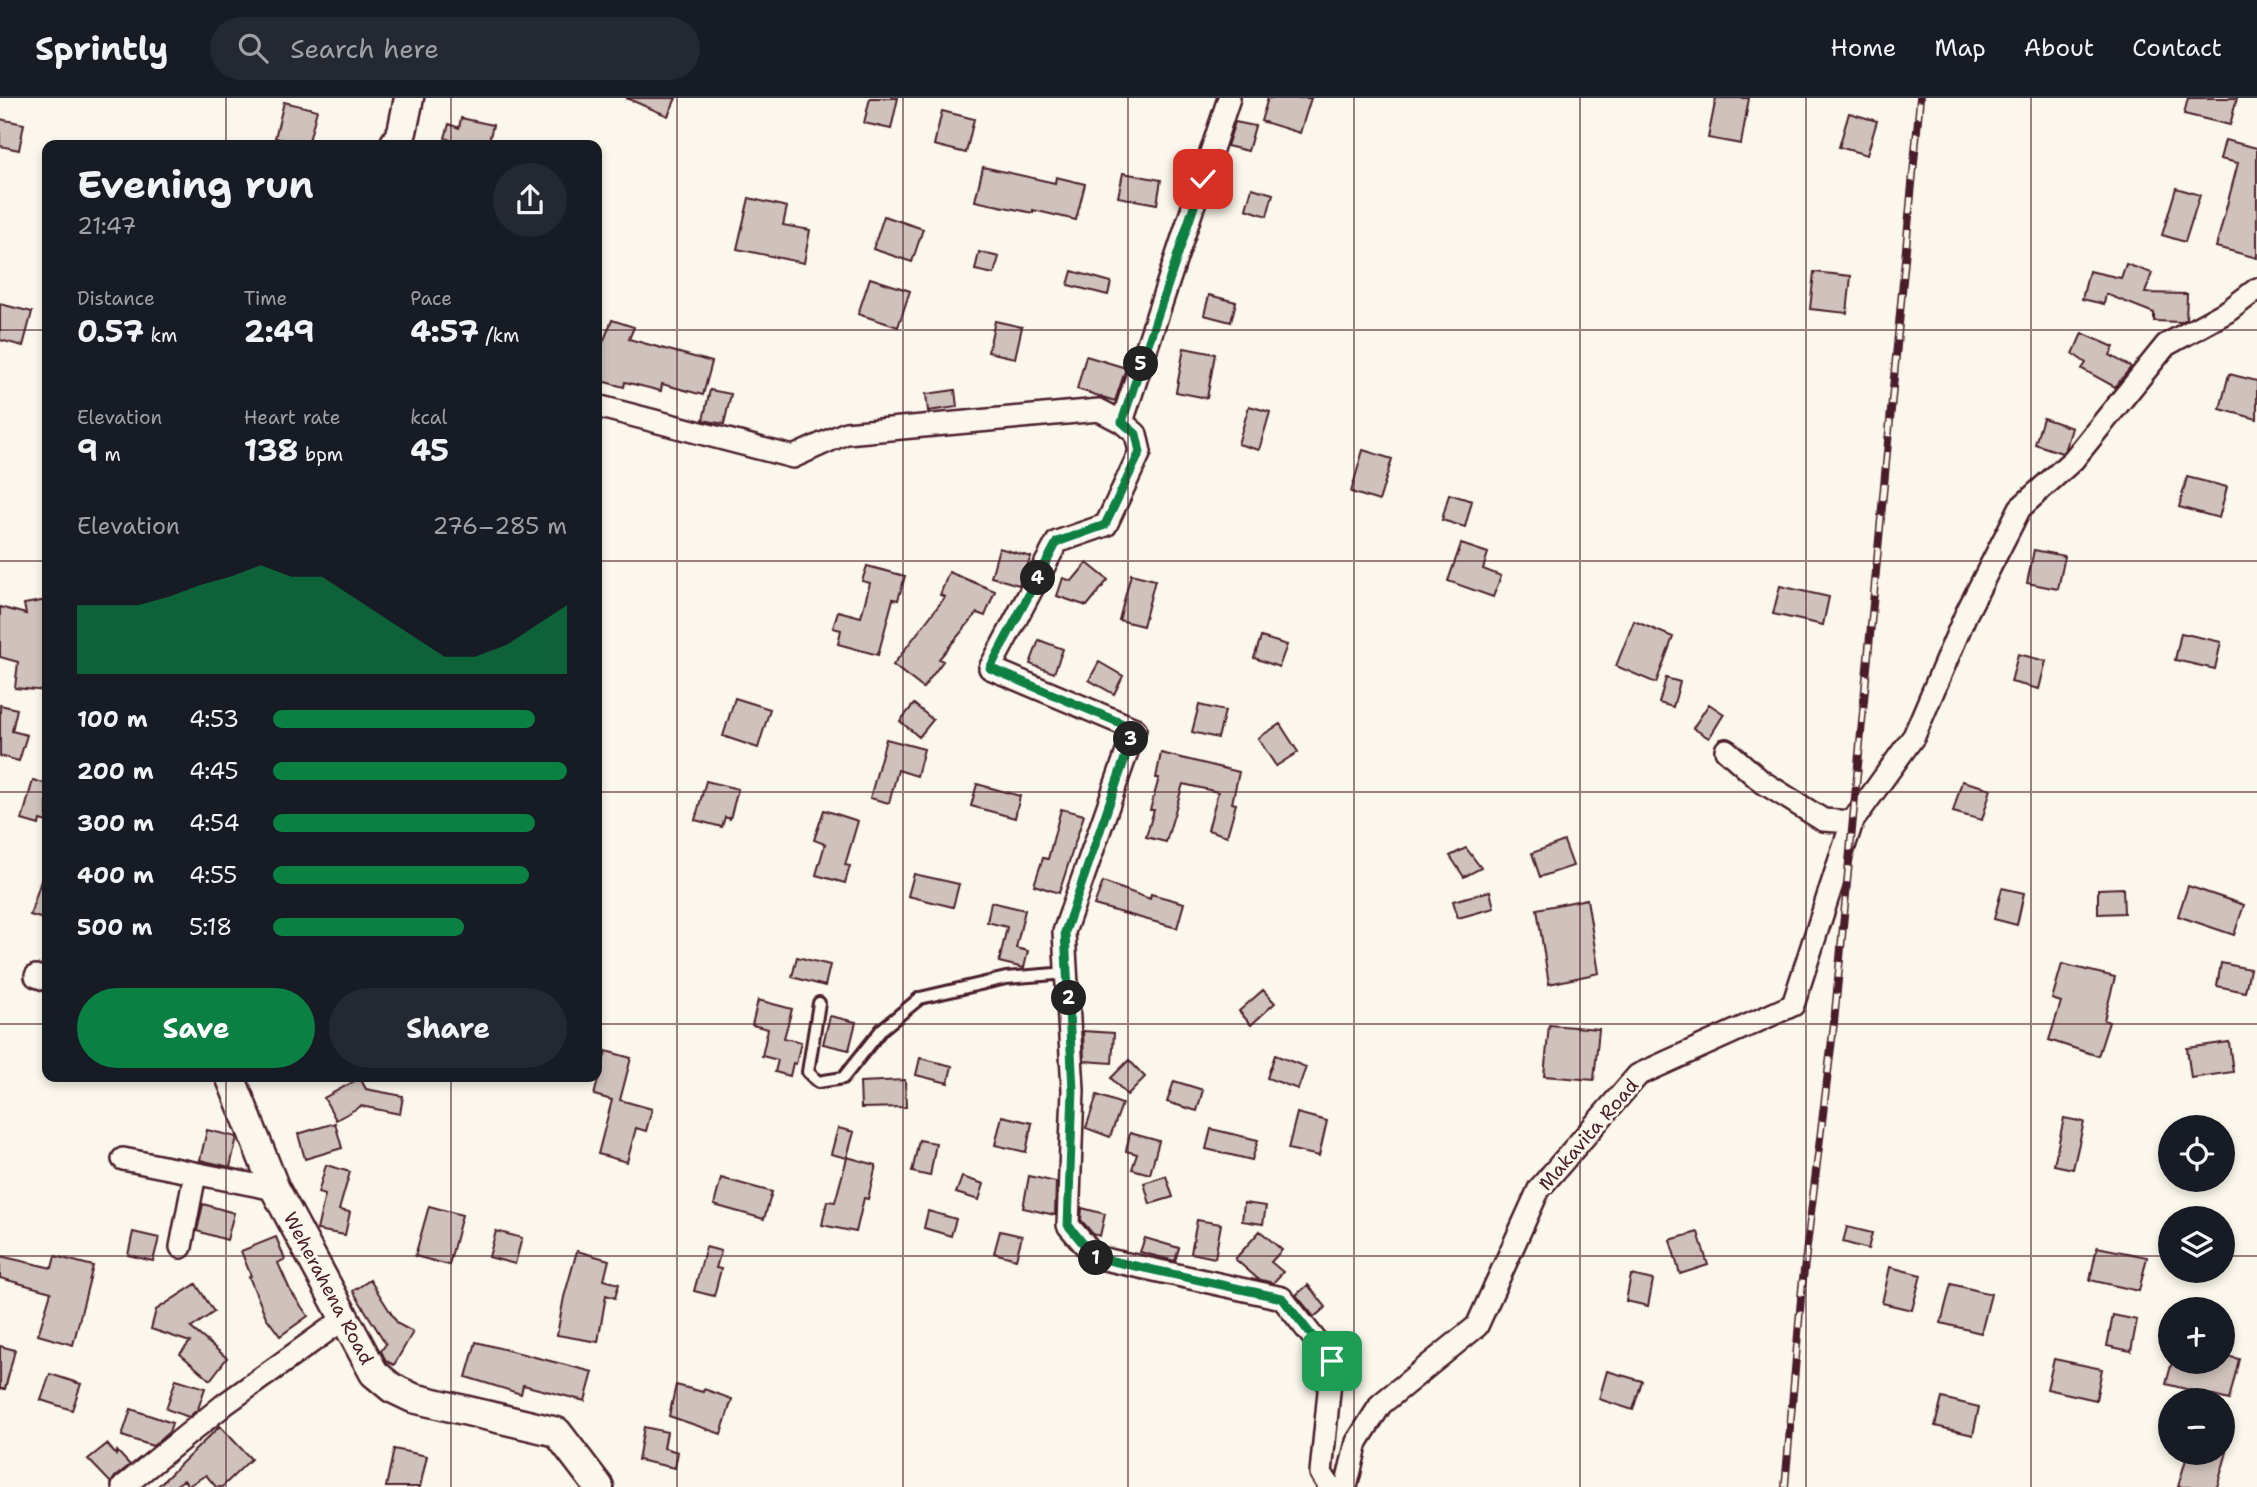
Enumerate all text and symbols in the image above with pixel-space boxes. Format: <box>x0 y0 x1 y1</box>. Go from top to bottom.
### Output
search box <box>210 17 700 80</box>
text: Sprintly <box>35 26 168 71</box>
icon: search <box>234 29 272 67</box>
text: Search here <box>290 31 439 66</box>
text: Home <box>1830 32 1896 64</box>
text: Map <box>1934 32 1986 64</box>
text: About <box>2024 32 2094 64</box>
text: Contact <box>2132 32 2222 64</box>
pin <box>1173 149 1233 209</box>
text: Evening run <box>77 159 314 210</box>
icon: check <box>1184 160 1222 198</box>
button: share <box>493 163 567 237</box>
text: 21:47 <box>77 211 136 241</box>
text: Distance <box>77 286 155 311</box>
text: Time <box>244 286 287 311</box>
text: Pace <box>410 286 452 311</box>
text: 0.57 <box>77 311 144 352</box>
text: 2:49 <box>244 311 314 352</box>
text: 4:57 <box>410 311 479 352</box>
text: km <box>144 323 177 348</box>
text: /km <box>479 323 520 348</box>
pin: 5 <box>1124 346 1158 382</box>
text: 5 <box>1135 351 1146 376</box>
text: Elevation <box>77 405 162 430</box>
text: Heart rate <box>244 405 340 430</box>
text: kcal <box>410 405 447 430</box>
text: 9 <box>77 430 98 471</box>
text: 138 <box>244 430 299 471</box>
text: 45 <box>410 430 449 471</box>
text: m <box>98 442 121 467</box>
text: bpm <box>299 442 343 467</box>
text: Elevation <box>77 511 180 541</box>
text: 276–285 m <box>432 511 567 541</box>
pin: 4 <box>1020 560 1056 596</box>
text: 4 <box>1031 565 1044 590</box>
text: 100 m <box>77 704 148 734</box>
text: 4:53 <box>189 704 239 734</box>
pin: 3 <box>1114 722 1148 756</box>
text: 3 <box>1124 726 1137 751</box>
text: 200 m <box>77 756 154 786</box>
text: 4:45 <box>189 756 239 786</box>
text: 300 m <box>77 808 154 838</box>
text: 4:54 <box>189 808 240 838</box>
text: 400 m <box>77 860 154 890</box>
text: 4:55 <box>189 860 237 890</box>
text: 500 m <box>77 912 152 942</box>
text: 5:18 <box>189 912 232 942</box>
pin: 2 <box>1052 981 1086 1016</box>
text: 2 <box>1062 985 1075 1010</box>
button: Save <box>77 988 315 1068</box>
button: Share <box>329 988 567 1068</box>
street label: Makavita Road <box>1533 1073 1644 1196</box>
map controls <box>2158 1115 2235 1465</box>
button: locate <box>2158 1115 2235 1192</box>
button: layers <box>2158 1206 2235 1283</box>
street label: Weherahena Road <box>278 1208 379 1369</box>
pin: 1 <box>1078 1240 1114 1276</box>
text: 1 <box>1091 1245 1100 1270</box>
button: + <box>2158 1297 2235 1374</box>
pin <box>1302 1331 1362 1391</box>
icon: arrive <box>1313 1342 1351 1380</box>
button: − <box>2158 1388 2235 1465</box>

